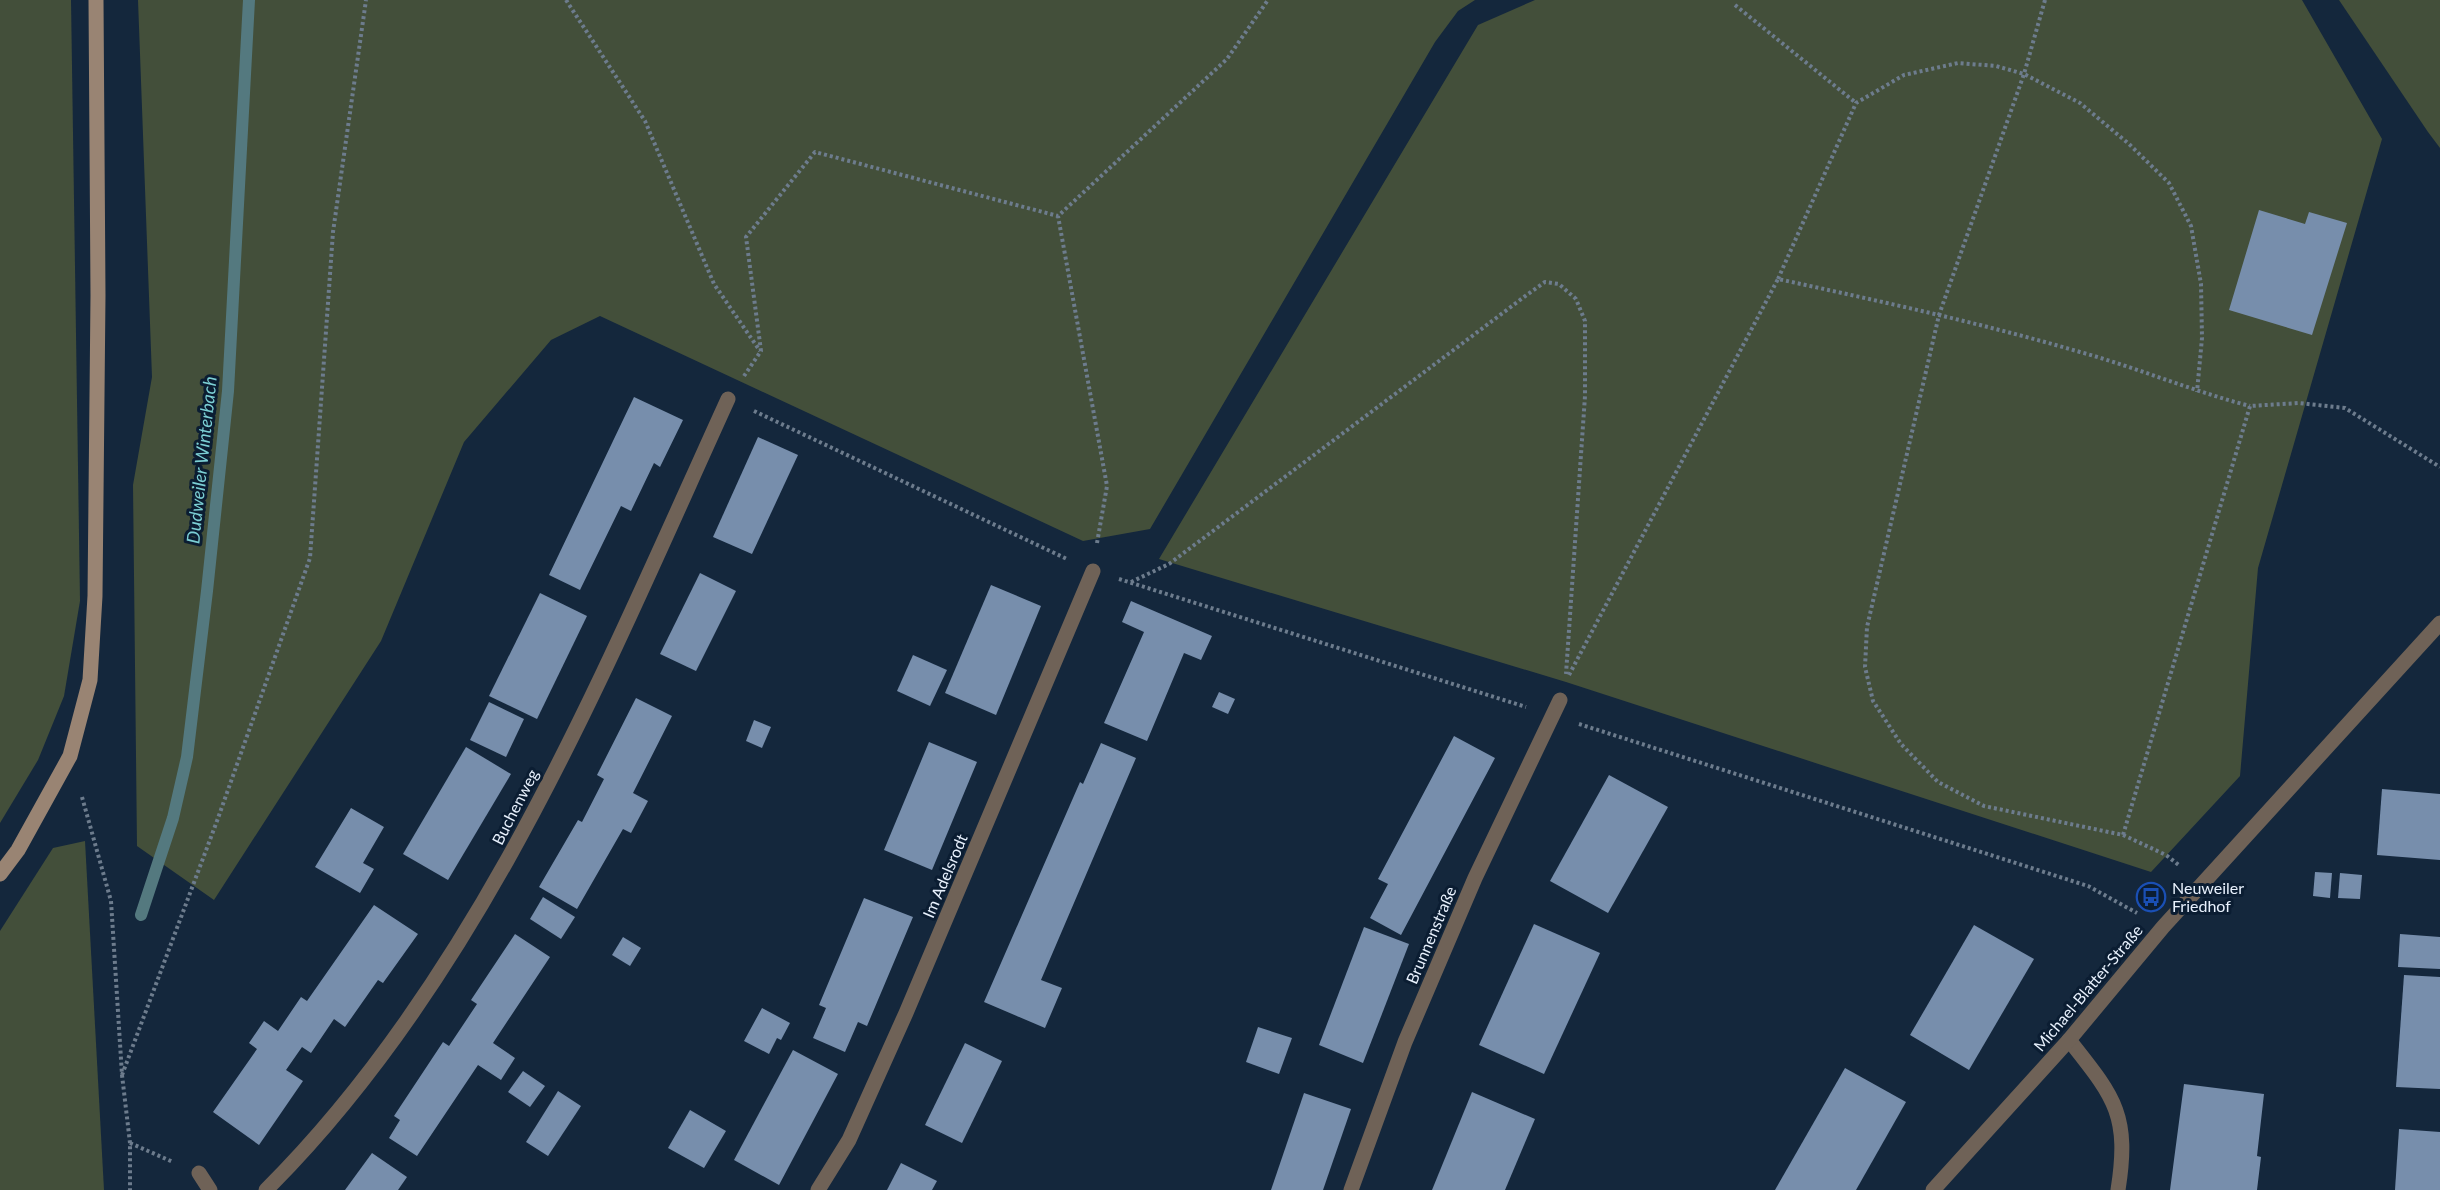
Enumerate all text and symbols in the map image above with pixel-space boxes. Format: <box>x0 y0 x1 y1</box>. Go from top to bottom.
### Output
water label: Dudweiler Winterbach <box>181 375 221 545</box>
street label: Buchenweg <box>487 766 542 848</box>
street label: Im Adelsrodt <box>918 831 971 921</box>
place label: Neuweiler Friedhof <box>2172 878 2244 915</box>
bus stop icon: Neuweiler Friedhof <box>2135 881 2167 913</box>
street label: Brunnenstraße <box>1401 883 1460 986</box>
street label: Michael-Blatter-Straße <box>2029 921 2146 1055</box>

